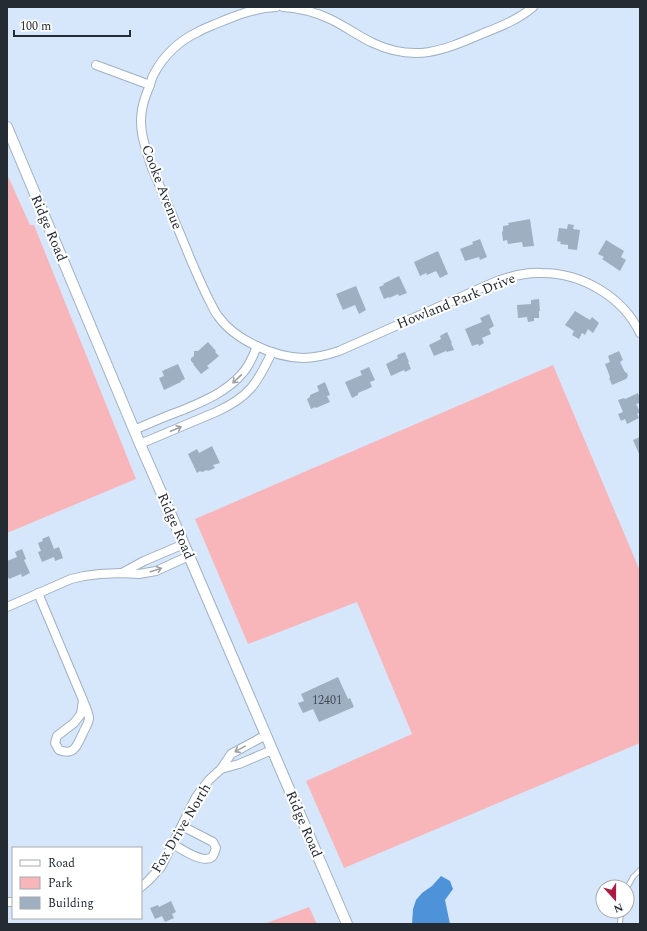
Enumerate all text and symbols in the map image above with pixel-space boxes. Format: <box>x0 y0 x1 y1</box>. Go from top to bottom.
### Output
scale bar <box>14 12 130 38</box>
text: 100 m <box>20 17 51 36</box>
street label: Cooke Avenue <box>136 142 188 233</box>
street label: Ridge Road <box>26 191 73 265</box>
street label: Howland Park Drive <box>393 267 519 334</box>
one-way arrow <box>232 374 242 384</box>
one-way arrow <box>170 425 182 433</box>
street label: Ridge Road <box>152 489 200 563</box>
one-way arrow <box>150 566 163 573</box>
house number: 12401 <box>312 691 342 710</box>
one-way arrow <box>235 746 247 753</box>
street label: Fox Drive North <box>146 779 216 877</box>
street label: Ridge Road <box>281 787 328 861</box>
legend <box>12 847 142 919</box>
text: Road <box>48 854 75 873</box>
text: Park <box>48 874 73 893</box>
north arrow <box>595 879 635 919</box>
text: Building <box>48 894 94 913</box>
text: N <box>611 898 626 917</box>

